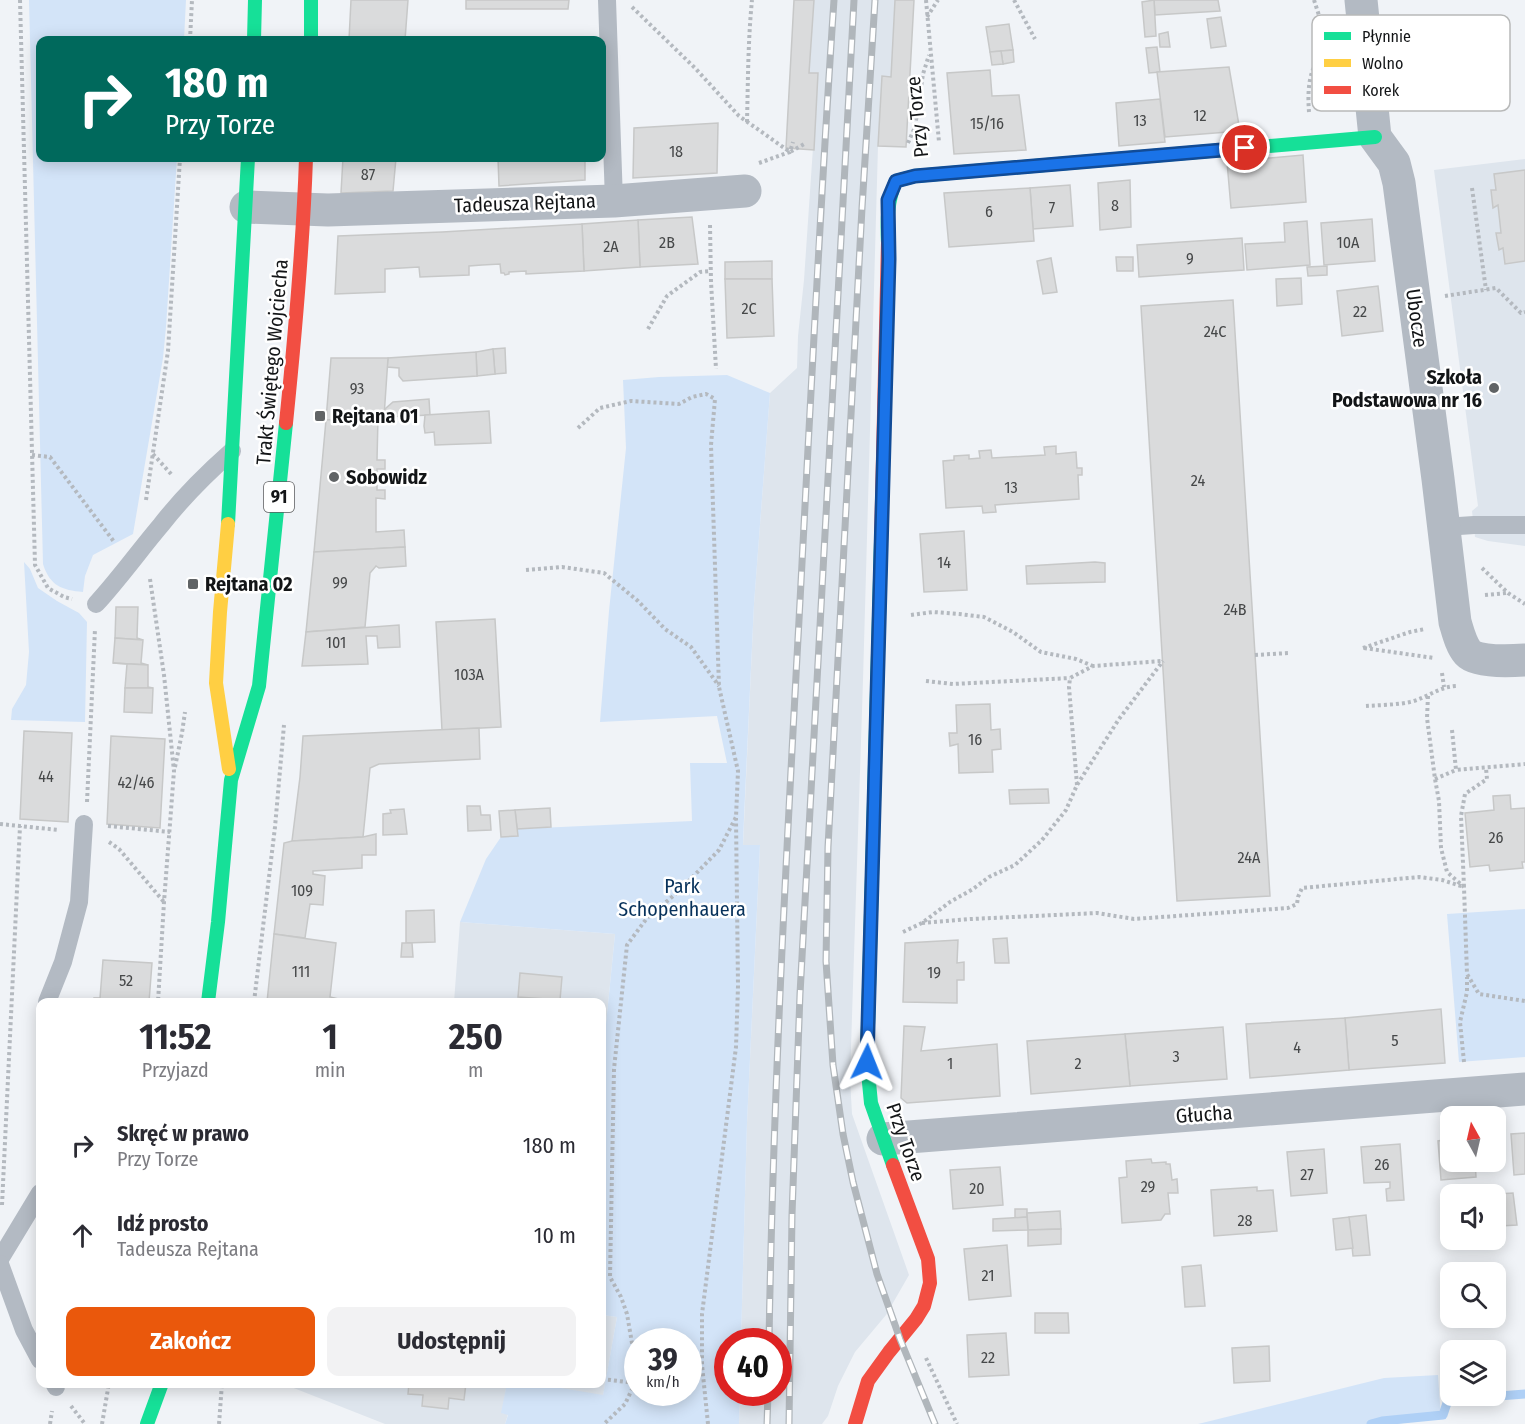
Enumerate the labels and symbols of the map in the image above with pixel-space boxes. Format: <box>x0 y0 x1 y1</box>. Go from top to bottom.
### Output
legend <box>1312 15 1510 111</box>
text: Płynnie <box>1362 27 1411 46</box>
text: Wolno <box>1362 54 1403 73</box>
street label: Przy Torze <box>901 75 933 159</box>
text: Korek <box>1362 81 1400 100</box>
house number: 12 <box>1193 106 1207 125</box>
house number: 13 <box>1133 111 1147 130</box>
house number: 15/16 <box>970 114 1004 133</box>
pin <box>1219 122 1270 173</box>
house number: 18 <box>669 142 683 161</box>
house number: 87 <box>361 165 376 184</box>
street label: Tadeusza Rejtana <box>454 189 596 217</box>
house number: 8 <box>1111 196 1119 215</box>
house number: 7 <box>1049 198 1056 217</box>
house number: 6 <box>985 202 993 221</box>
house number: 2B <box>659 233 675 252</box>
house number: 10A <box>1337 233 1360 252</box>
house number: 2A <box>603 237 619 256</box>
house number: 9 <box>1186 249 1194 268</box>
street label: Trakt Świętego Wojciecha <box>251 258 293 466</box>
street label: Ubocze <box>1401 287 1433 349</box>
house number: 2C <box>741 299 757 318</box>
house number: 22 <box>1353 302 1367 321</box>
house number: 24C <box>1204 322 1226 341</box>
place label: Szkoła Podstawowa nr 16 <box>1332 365 1482 412</box>
house number: 93 <box>350 379 364 398</box>
marker: Szkoła Podstawowa nr 16 <box>1487 381 1501 395</box>
place label: Rejtana 01 <box>332 404 419 428</box>
marker: Rejtana 01 <box>313 409 327 423</box>
place label: Sobowidz <box>346 465 427 489</box>
marker: Sobowidz <box>327 470 341 484</box>
house number: 24 <box>1191 471 1205 490</box>
house number: 13 <box>1004 478 1018 497</box>
road number: 91 <box>264 482 294 512</box>
house number: 14 <box>937 553 951 572</box>
place label: Rejtana 02 <box>205 572 293 596</box>
house number: 99 <box>332 573 348 592</box>
marker: Rejtana 02 <box>186 577 200 591</box>
house number: 24B <box>1223 600 1247 619</box>
house number: 101 <box>326 633 346 652</box>
house number: 103A <box>454 665 485 684</box>
house number: 16 <box>968 730 982 749</box>
house number: 44 <box>38 767 54 786</box>
house number: 42/46 <box>118 773 155 792</box>
house number: 26 <box>1489 828 1504 847</box>
house number: 24A <box>1238 848 1261 867</box>
park label: Park Schopenhauera <box>618 874 746 921</box>
house number: 109 <box>291 881 313 900</box>
house number: 111 <box>292 962 310 981</box>
house number: 19 <box>927 963 941 982</box>
house number: 52 <box>119 971 133 990</box>
position arrow <box>835 1030 899 1094</box>
house number: 5 <box>1391 1031 1399 1050</box>
house number: 4 <box>1293 1038 1301 1057</box>
house number: 3 <box>1172 1047 1180 1066</box>
house number: 1 <box>947 1054 953 1073</box>
house number: 2 <box>1074 1054 1082 1073</box>
street label: Przy Torze <box>881 1100 931 1184</box>
street label: Głucha <box>1175 1100 1233 1128</box>
north arrow <box>1440 1106 1506 1172</box>
house number: 26 <box>1375 1155 1390 1174</box>
house number: 27 <box>1300 1165 1314 1184</box>
house number: 29 <box>1141 1177 1156 1196</box>
house number: 20 <box>969 1179 985 1198</box>
house number: 28 <box>1237 1211 1253 1230</box>
house number: 21 <box>982 1266 994 1285</box>
speed limit sign: 40 <box>714 1328 792 1406</box>
house number: 22 <box>981 1348 995 1367</box>

